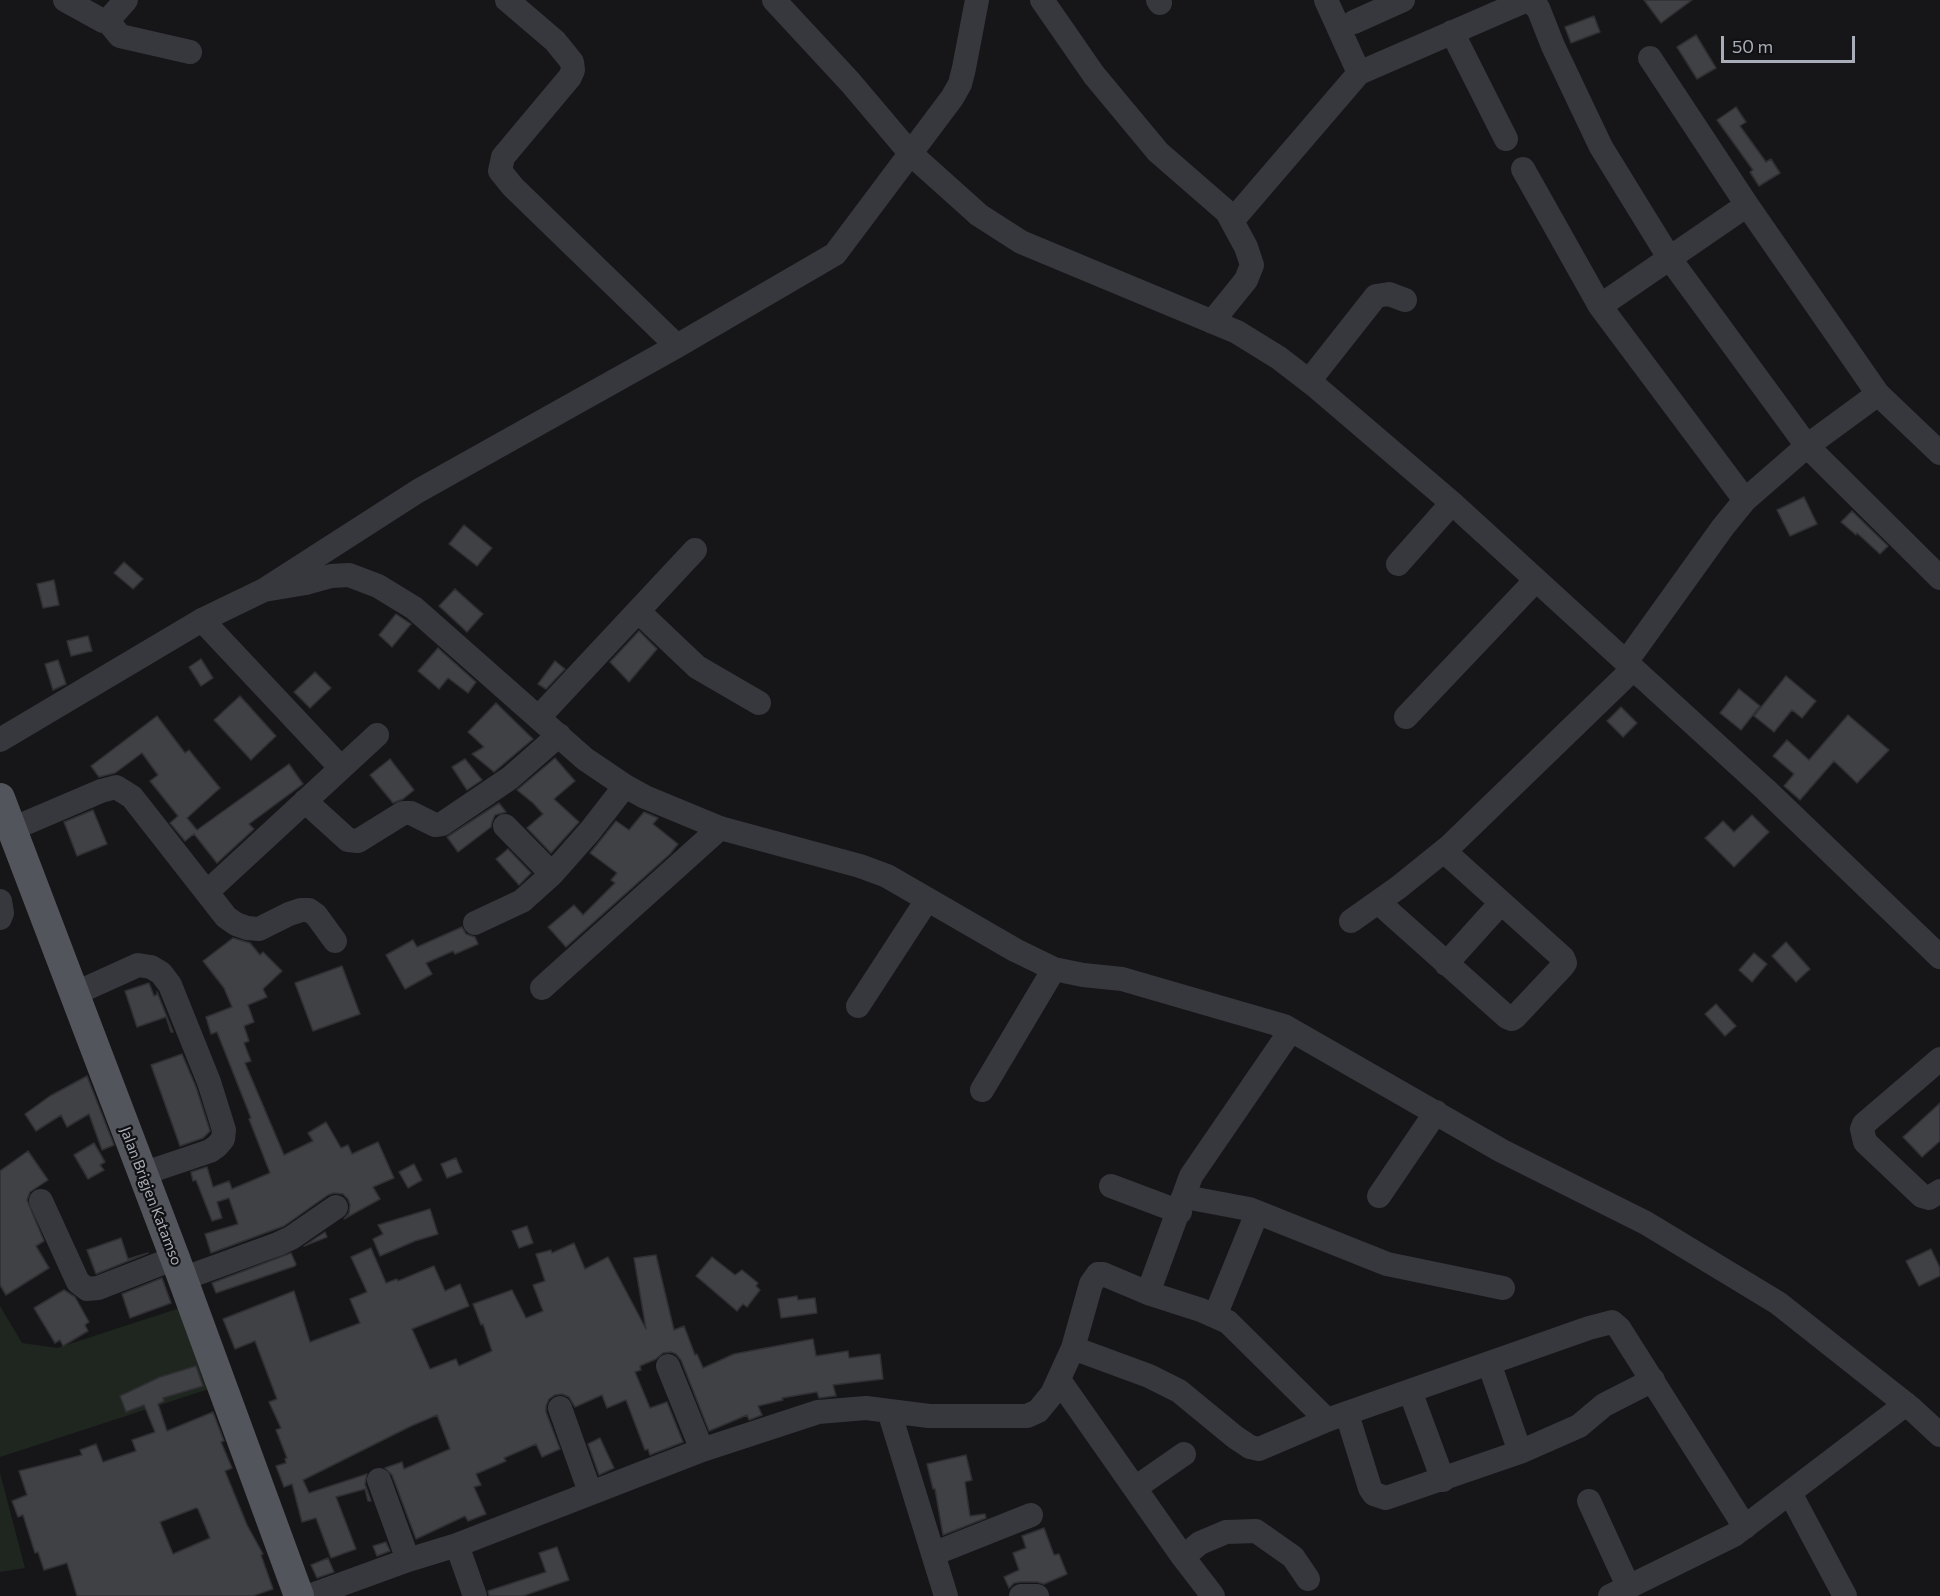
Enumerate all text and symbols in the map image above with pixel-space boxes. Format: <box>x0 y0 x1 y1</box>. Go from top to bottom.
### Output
scale bar <box>1724 24 1858 62</box>
text: 50 m <box>1732 35 1773 57</box>
street label: Jalan Brigjen Katamso <box>116 1124 186 1268</box>

